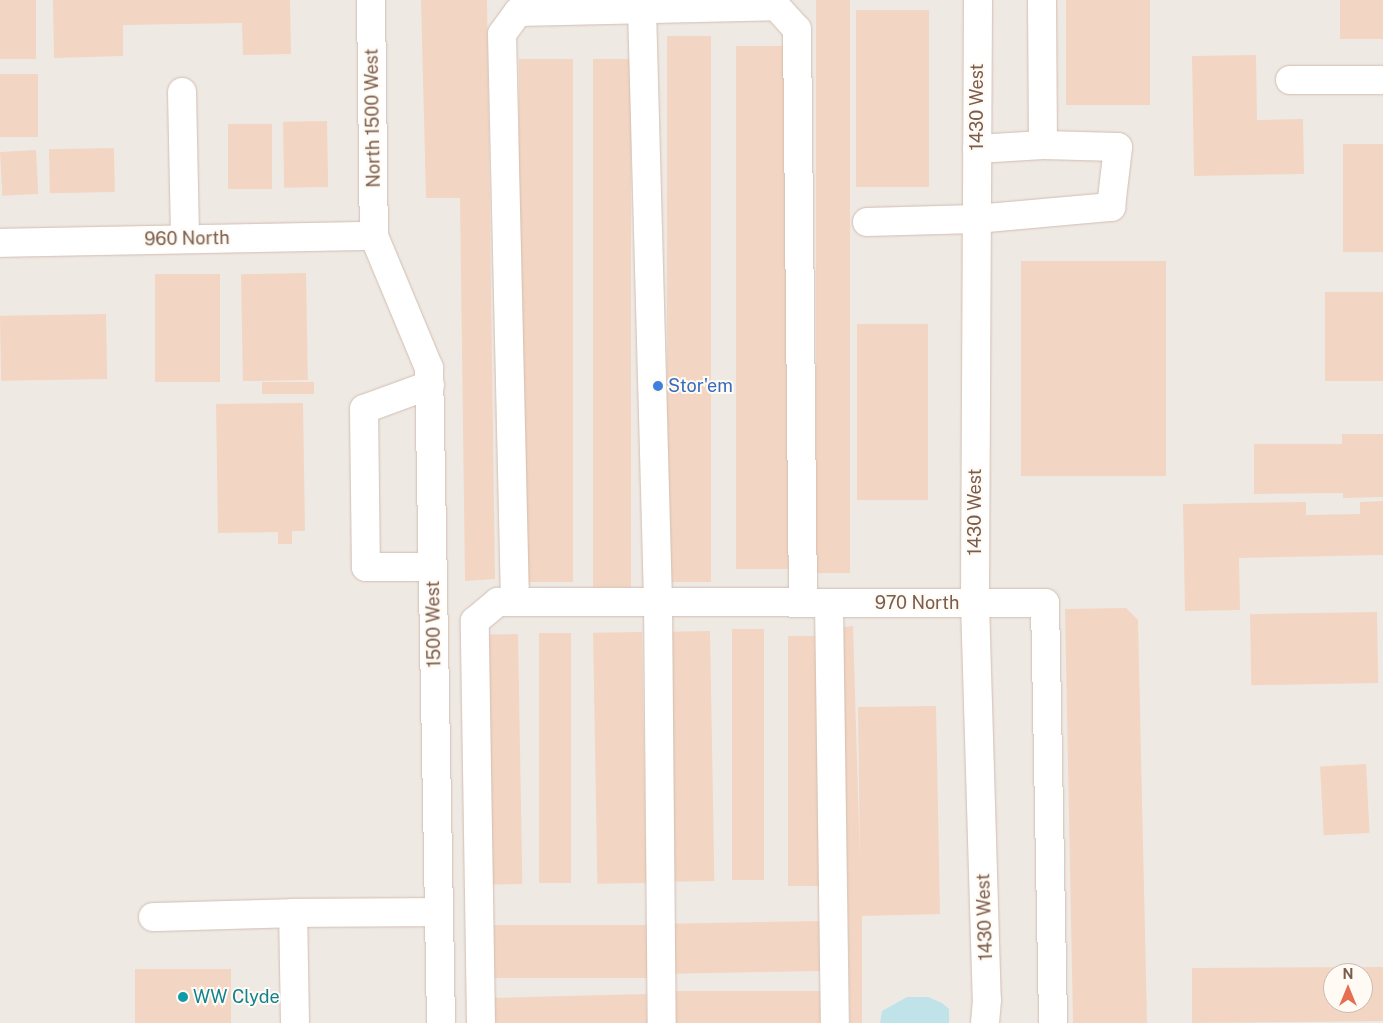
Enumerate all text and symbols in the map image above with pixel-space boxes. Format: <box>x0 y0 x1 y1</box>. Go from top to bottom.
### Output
street label: North 1500 West <box>361 48 385 188</box>
street label: 1430 West <box>966 63 988 151</box>
street label: 960 North <box>144 227 230 251</box>
place label: Stor'em <box>668 375 733 397</box>
marker: Stor'em <box>652 380 664 392</box>
street label: 1430 West <box>964 468 986 556</box>
street label: 1500 West <box>422 580 446 668</box>
street label: 970 North <box>875 592 959 614</box>
street label: 1430 West <box>973 873 997 961</box>
north arrow <box>1323 963 1373 1013</box>
text: N <box>1343 966 1353 982</box>
place label: WW Clyde <box>193 986 280 1008</box>
marker: WW Clyde <box>177 991 189 1003</box>

